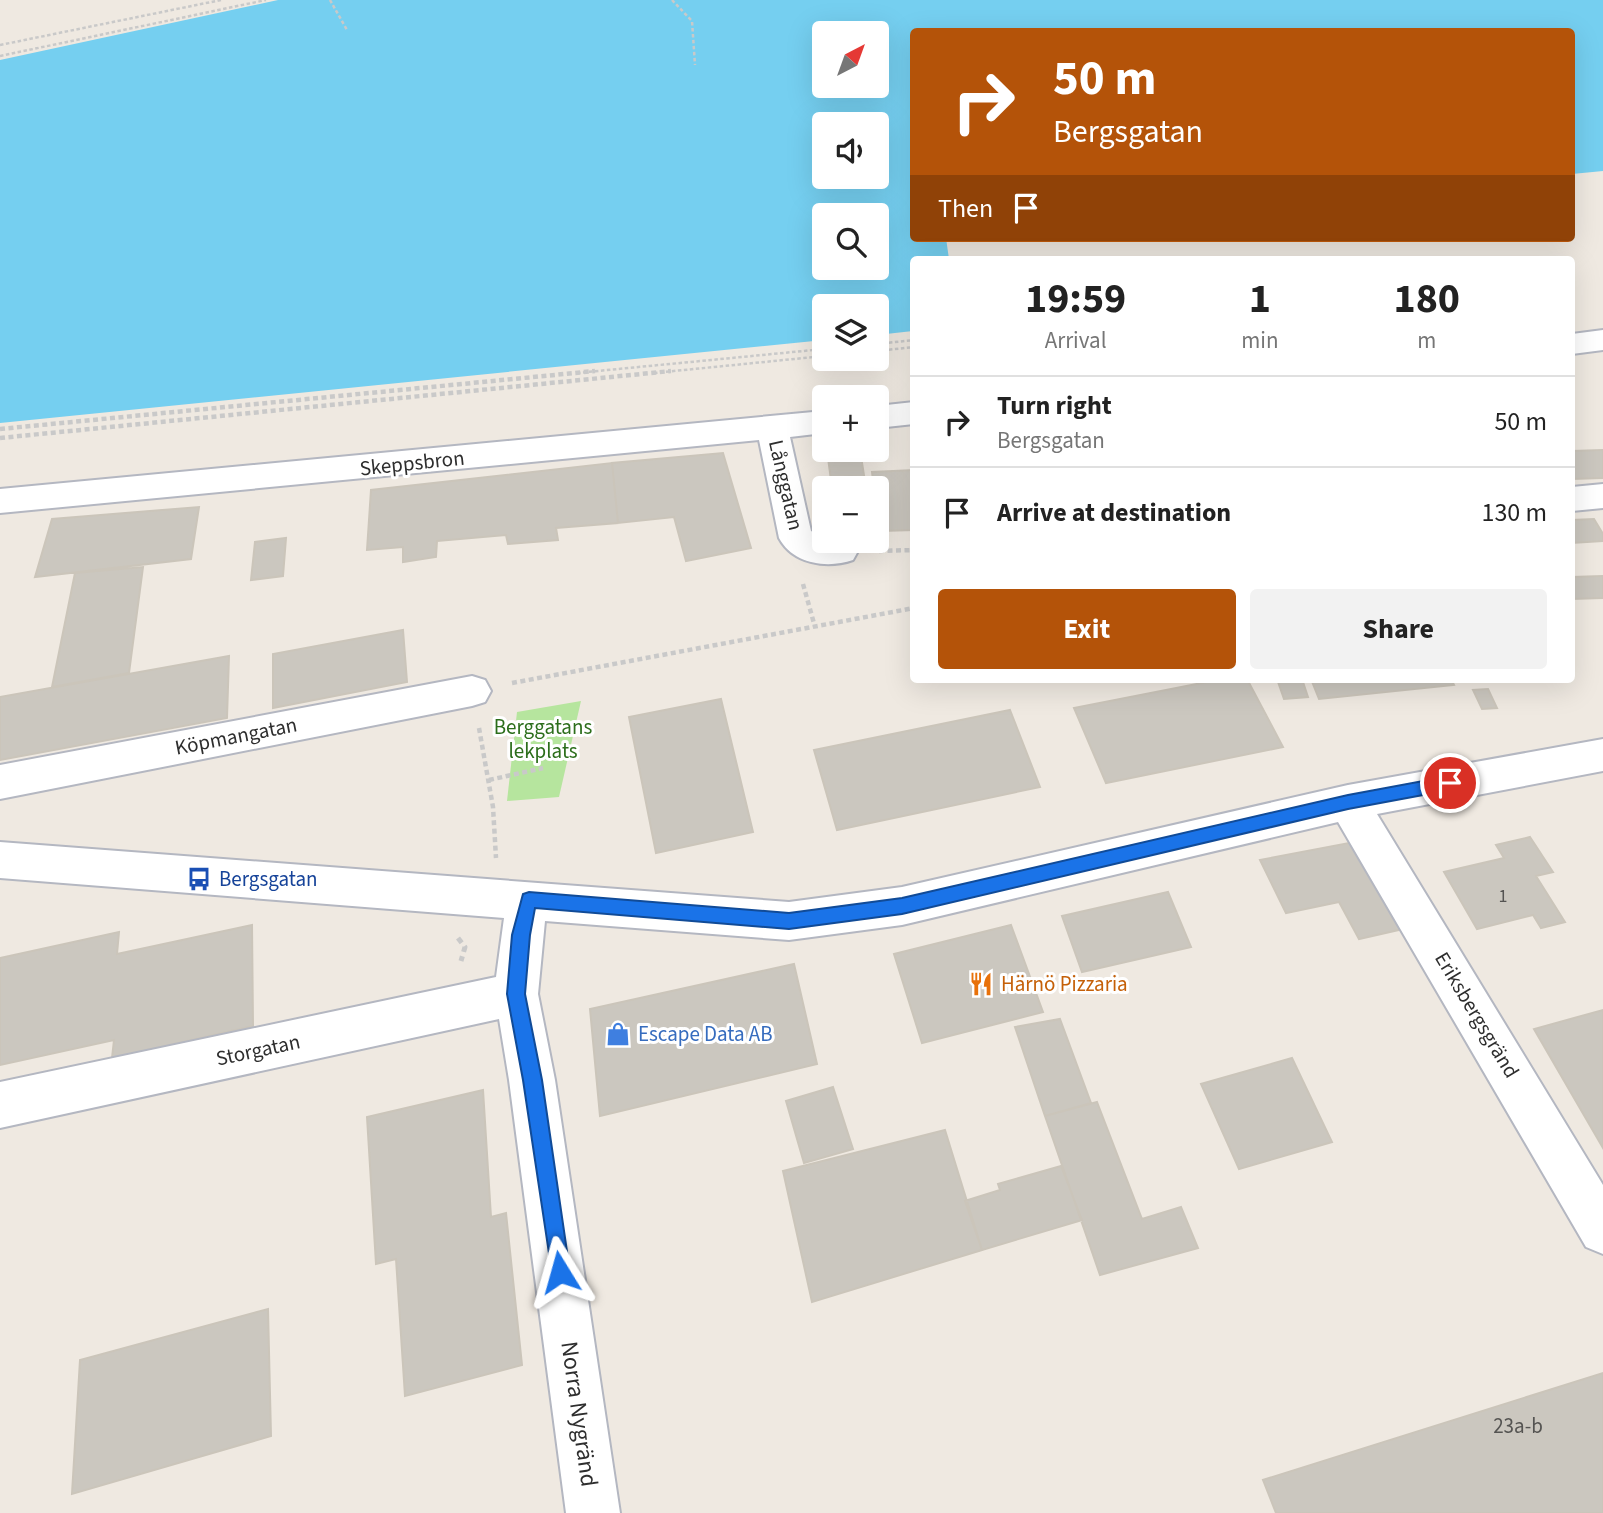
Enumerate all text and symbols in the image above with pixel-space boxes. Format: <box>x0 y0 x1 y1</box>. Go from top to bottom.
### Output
north arrow <box>812 21 889 98</box>
map controls <box>812 21 889 553</box>
text: 50 m <box>1053 44 1157 114</box>
icon: right <box>938 56 1029 147</box>
text: Bergsgatan <box>1053 109 1203 155</box>
button: sound <box>812 112 889 189</box>
icon: arrive <box>1007 189 1045 227</box>
text: Then <box>938 190 993 227</box>
button: search <box>812 203 889 280</box>
text: 19:59 <box>1025 269 1126 329</box>
text: 1 <box>1249 269 1271 329</box>
text: 180 <box>1393 269 1460 329</box>
button: layers <box>812 294 889 371</box>
text: Arrival <box>1045 324 1107 357</box>
text: min <box>1241 324 1279 357</box>
text: m <box>1417 324 1436 357</box>
button: + <box>812 385 889 462</box>
text: Turn right <box>997 387 1112 424</box>
icon: right <box>938 403 976 441</box>
text: 50 m <box>1494 403 1547 440</box>
text: Bergsgatan <box>997 424 1105 457</box>
street label: Långgatan <box>761 437 811 533</box>
street label: Skeppsbron <box>358 443 466 483</box>
button: − <box>812 476 889 553</box>
icon: arrive <box>938 494 976 532</box>
text: Arrive at destination <box>997 494 1231 531</box>
text: 130 m <box>1481 494 1547 531</box>
button: Exit <box>938 589 1236 669</box>
button: Share <box>1250 589 1547 669</box>
street label: Köpmangatan <box>172 709 300 763</box>
park label: Berggatans lekplats <box>494 712 592 766</box>
pin <box>1420 753 1480 813</box>
icon: arrive <box>1431 764 1469 802</box>
place label: Bergsgatan <box>219 864 318 894</box>
bus stop icon: Bergsgatan <box>185 865 213 893</box>
house number: 1 <box>1499 884 1507 909</box>
street label: Eriksbergsgränd <box>1427 946 1527 1084</box>
place label: Härnö Pizzaria <box>1001 969 1128 999</box>
restaurant icon: Härnö Pizzaria <box>967 970 995 998</box>
place label: Escape Data AB <box>638 1019 773 1049</box>
shop icon: Escape Data AB <box>604 1020 632 1048</box>
street label: Storgatan <box>213 1026 303 1074</box>
position arrow <box>523 1235 597 1309</box>
street label: Norra Nygränd <box>551 1339 607 1489</box>
house number: 23a-b <box>1493 1411 1543 1441</box>

